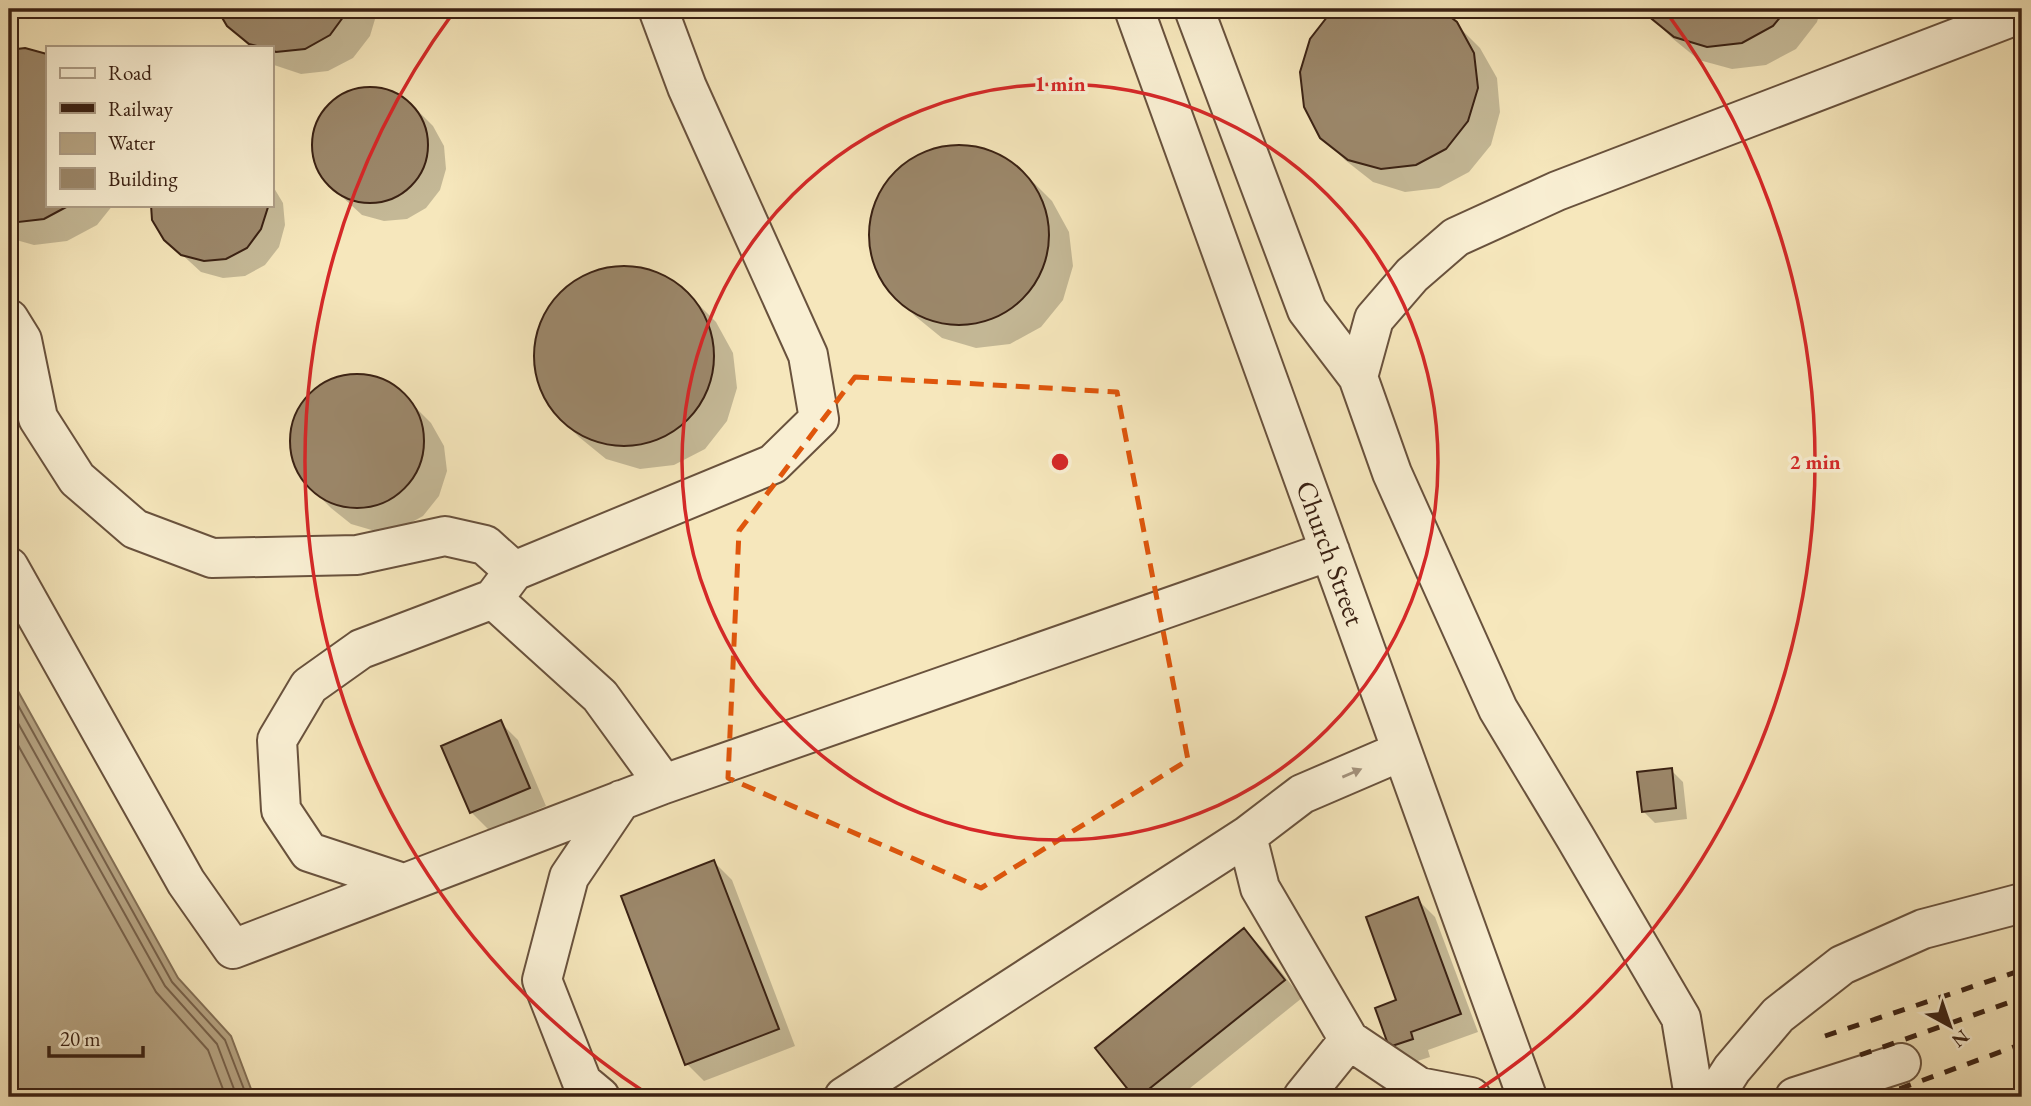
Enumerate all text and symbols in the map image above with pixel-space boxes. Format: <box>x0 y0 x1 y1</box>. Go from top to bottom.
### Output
legend <box>46 46 273 206</box>
text: Road <box>108 59 152 86</box>
text: 1 min <box>1034 70 1086 97</box>
text: Railway <box>108 95 174 122</box>
text: Water <box>108 129 155 156</box>
text: Building <box>108 165 178 192</box>
text: 2 min <box>1789 448 1841 475</box>
centre of rings <box>1048 450 1072 474</box>
street label: Church Street <box>1288 476 1374 630</box>
one-way arrow <box>1342 767 1362 779</box>
north arrow <box>1916 990 1986 1060</box>
scale bar <box>49 1015 144 1059</box>
text: N <box>1946 1024 1975 1054</box>
text: 20 m <box>60 1025 101 1052</box>

